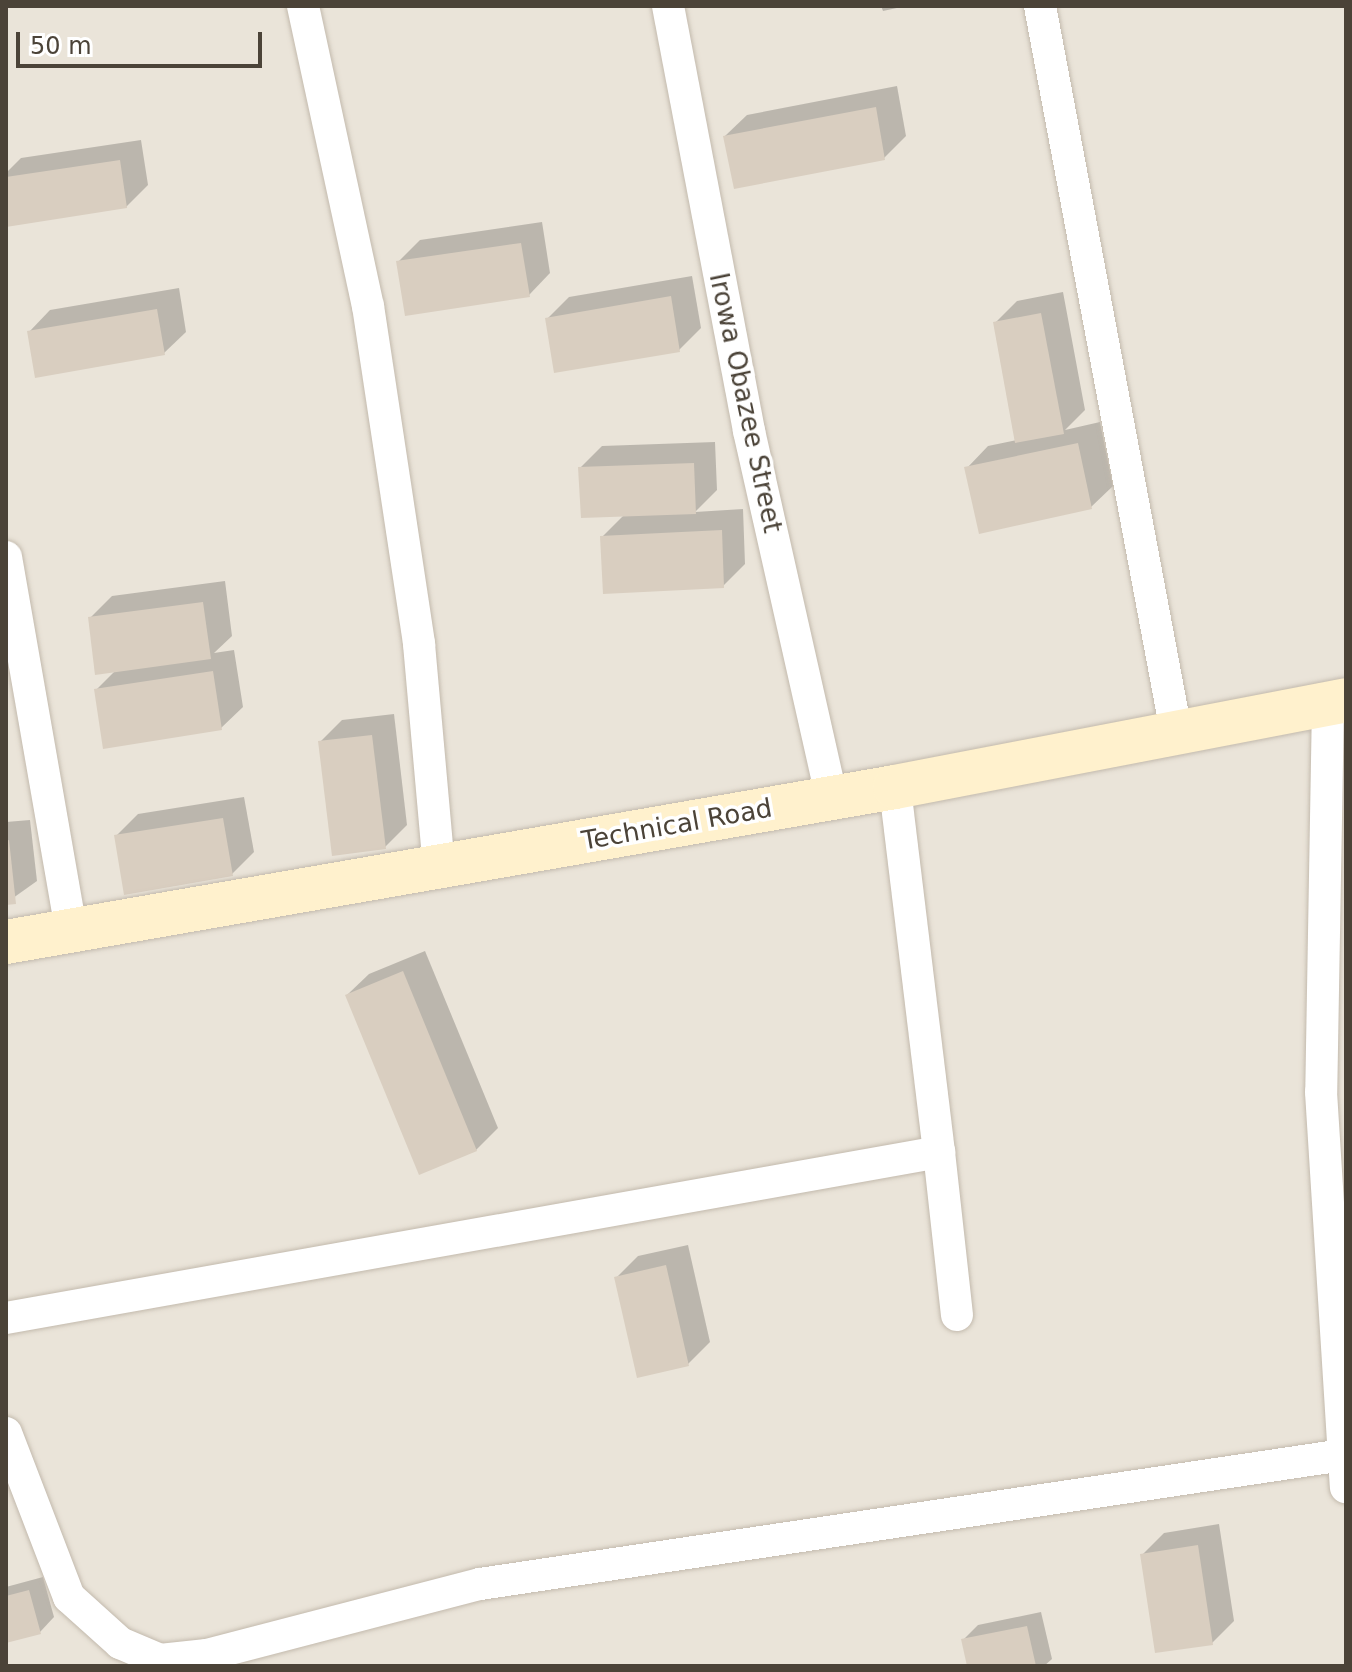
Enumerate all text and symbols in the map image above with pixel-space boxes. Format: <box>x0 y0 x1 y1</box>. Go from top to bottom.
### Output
scale bar <box>20 16 266 66</box>
text: 50 m <box>30 32 92 60</box>
street label: Irowa Obazee Street <box>702 270 788 536</box>
street label: Technical Road <box>579 793 775 857</box>

